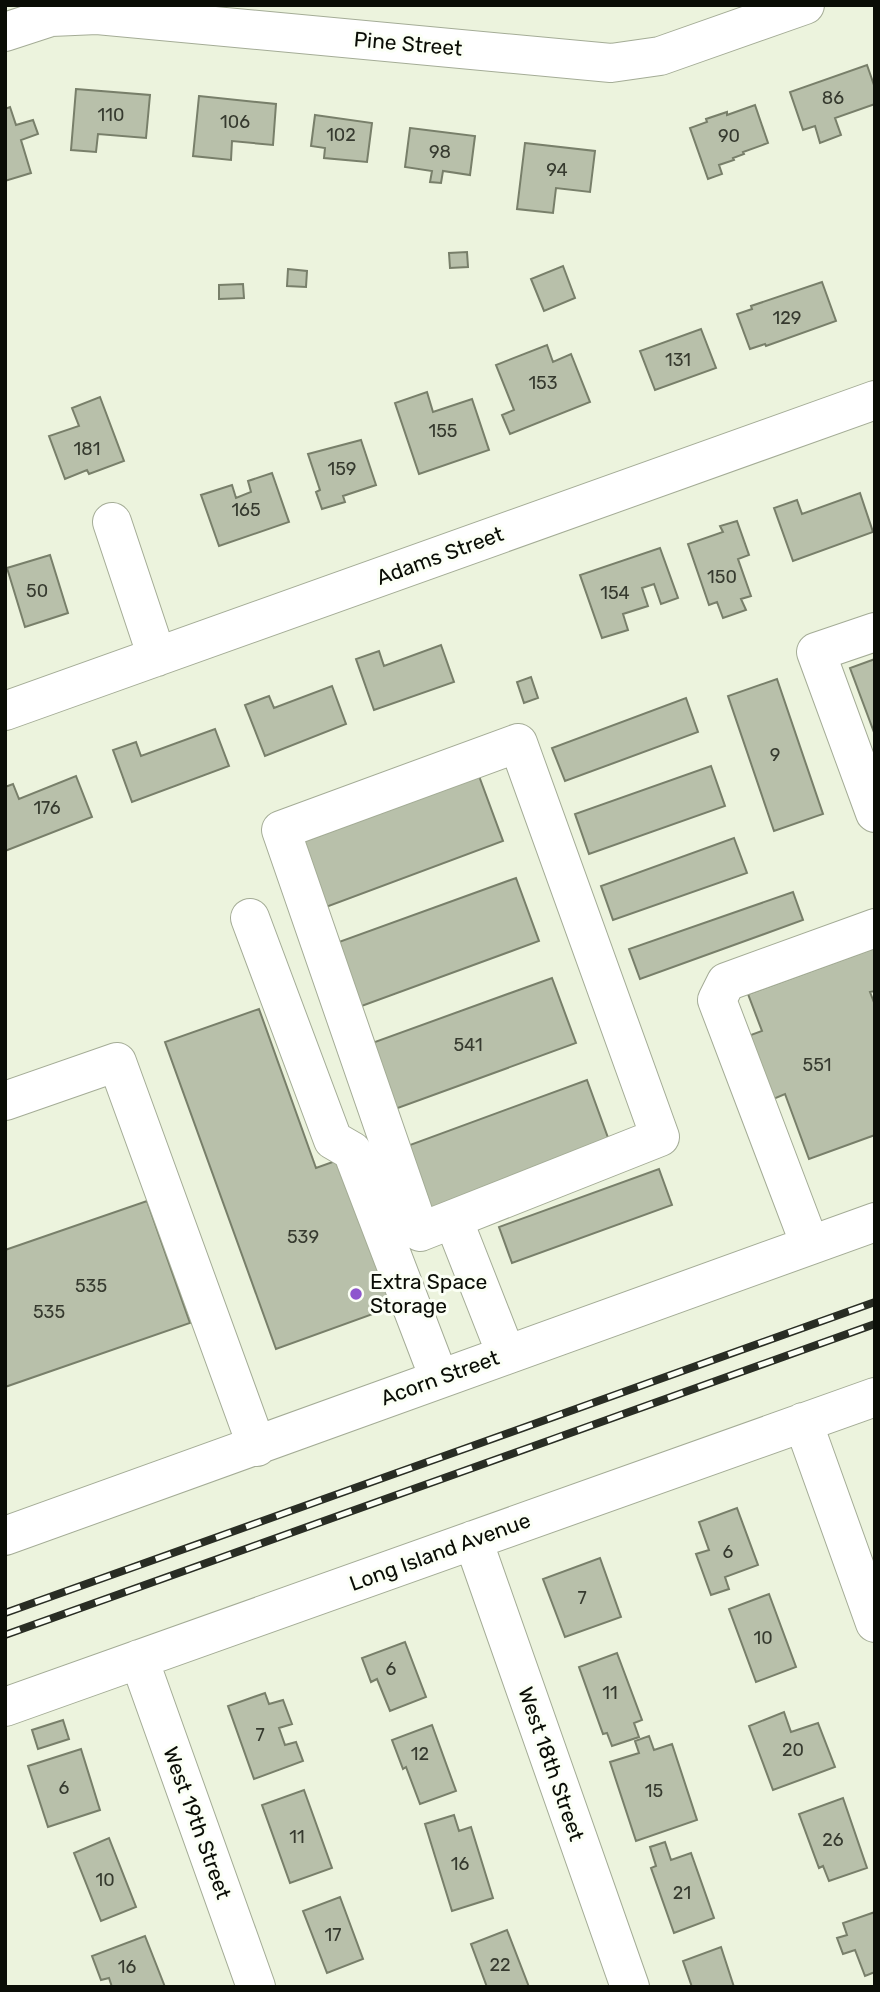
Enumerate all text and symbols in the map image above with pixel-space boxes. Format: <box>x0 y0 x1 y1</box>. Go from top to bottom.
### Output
street label: Pine Street <box>353 26 463 61</box>
house number: 86 <box>822 87 844 109</box>
house number: 110 <box>98 104 124 126</box>
house number: 106 <box>220 111 250 133</box>
house number: 102 <box>326 124 356 146</box>
house number: 90 <box>718 125 740 147</box>
house number: 98 <box>429 141 451 163</box>
house number: 94 <box>546 159 568 181</box>
house number: 129 <box>773 307 801 329</box>
house number: 131 <box>665 349 691 371</box>
house number: 153 <box>528 372 558 394</box>
house number: 155 <box>428 420 458 442</box>
house number: 181 <box>74 438 100 460</box>
house number: 159 <box>327 458 357 480</box>
house number: 165 <box>231 499 261 521</box>
street label: Adams Street <box>373 521 507 590</box>
house number: 150 <box>707 566 737 588</box>
house number: 50 <box>26 580 48 602</box>
house number: 154 <box>600 582 630 604</box>
house number: 9 <box>770 744 780 766</box>
house number: 176 <box>33 797 61 819</box>
house number: 541 <box>453 1034 483 1056</box>
house number: 551 <box>803 1054 831 1076</box>
house number: 539 <box>287 1226 319 1248</box>
place label: Extra Space Storage <box>370 1269 487 1318</box>
house number: 535 <box>75 1275 107 1297</box>
marker: Extra Space Storage <box>348 1286 364 1302</box>
house number: 535 <box>33 1301 65 1323</box>
street label: Acorn Street <box>377 1345 502 1411</box>
street label: Long Island Avenue <box>346 1507 534 1596</box>
house number: 6 <box>723 1541 734 1563</box>
house number: 7 <box>577 1587 587 1609</box>
house number: 10 <box>753 1627 773 1649</box>
house number: 6 <box>386 1658 397 1680</box>
house number: 11 <box>602 1682 618 1704</box>
street label: West 18th Street <box>513 1683 590 1844</box>
house number: 7 <box>255 1724 265 1746</box>
house number: 20 <box>782 1739 804 1761</box>
street label: West 19th Street <box>158 1743 237 1903</box>
house number: 12 <box>411 1743 429 1765</box>
house number: 6 <box>59 1777 70 1799</box>
house number: 15 <box>645 1780 663 1802</box>
house number: 11 <box>289 1826 305 1848</box>
house number: 26 <box>822 1829 844 1851</box>
house number: 16 <box>451 1853 469 1875</box>
house number: 10 <box>95 1869 115 1891</box>
house number: 21 <box>673 1882 691 1904</box>
house number: 17 <box>325 1924 341 1946</box>
house number: 22 <box>489 1954 511 1976</box>
house number: 16 <box>118 1956 136 1978</box>

